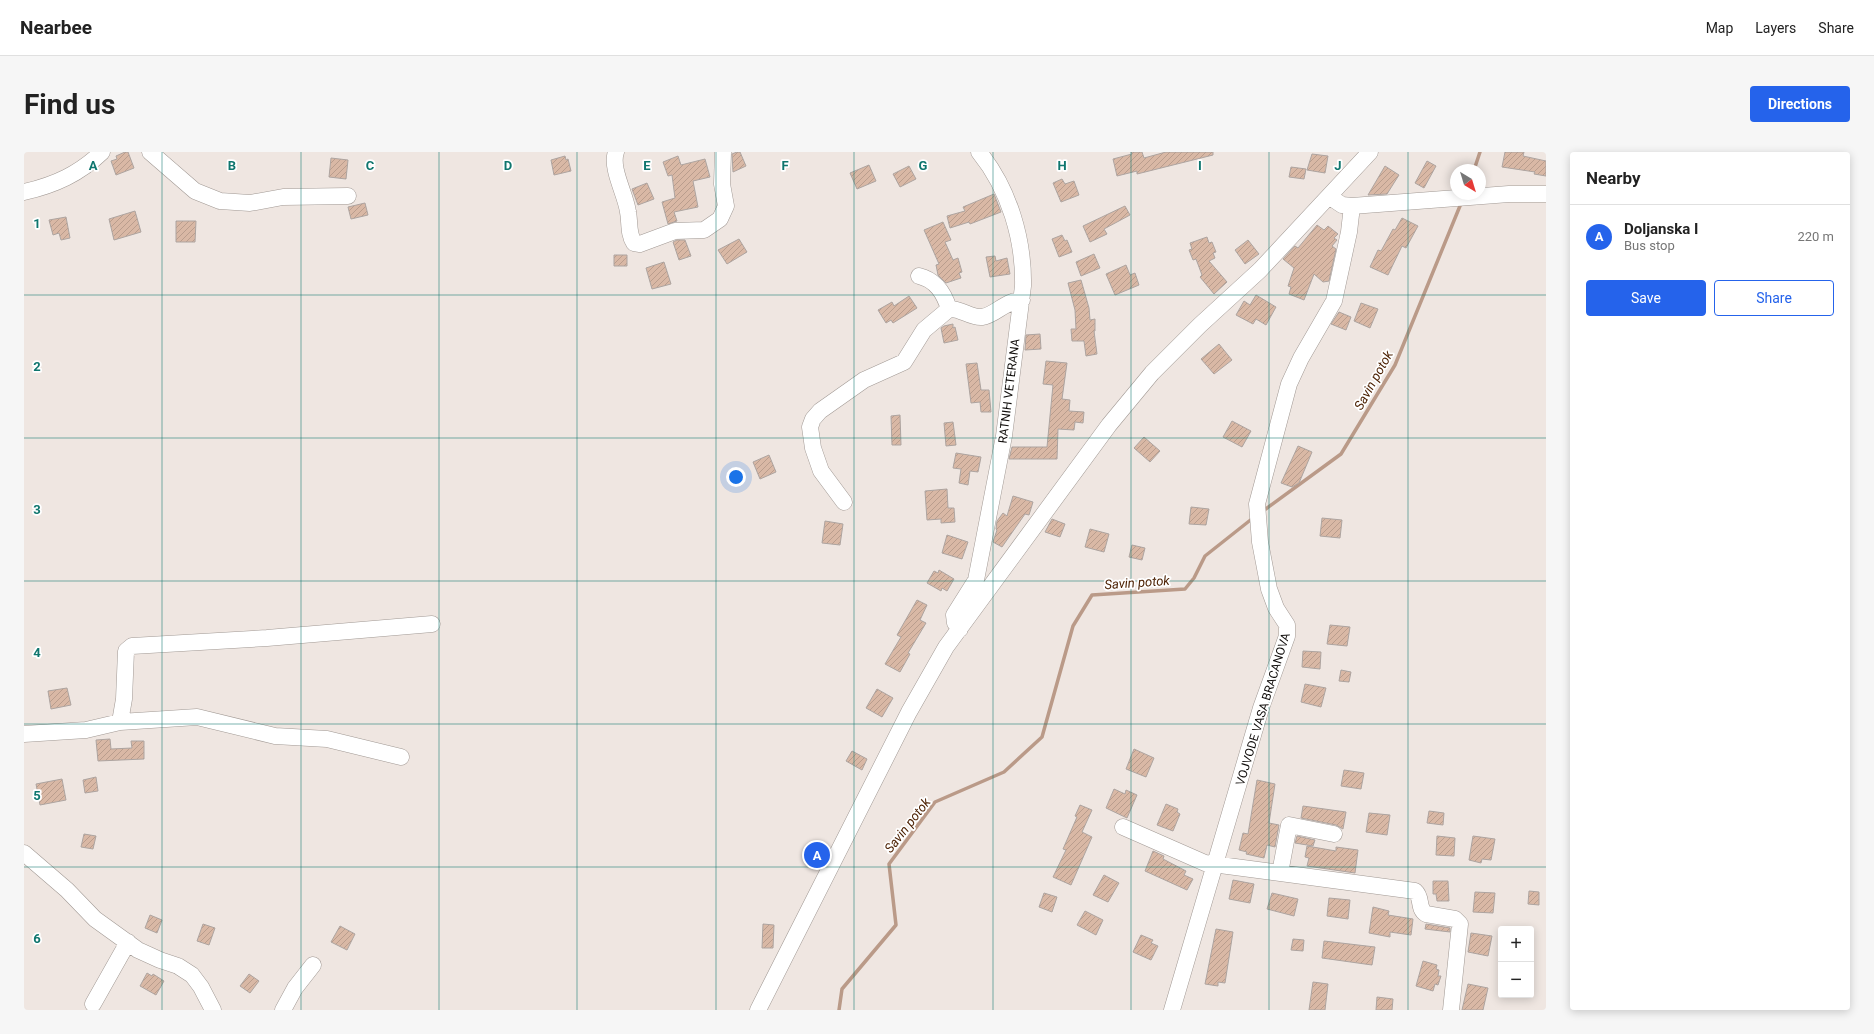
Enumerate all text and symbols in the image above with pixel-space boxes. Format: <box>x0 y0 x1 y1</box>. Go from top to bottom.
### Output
text: Nearbee <box>20 16 92 39</box>
text: Map <box>1706 20 1733 36</box>
text: Layers <box>1755 20 1796 36</box>
text: Share <box>1818 20 1854 36</box>
button: Directions <box>1750 86 1850 122</box>
text: Find us <box>24 88 115 121</box>
text: A <box>89 158 98 173</box>
text: B <box>228 158 236 173</box>
text: C <box>366 158 375 173</box>
text: D <box>504 158 512 173</box>
text: E <box>643 158 651 173</box>
text: F <box>781 158 789 173</box>
text: G <box>919 158 928 173</box>
text: H <box>1057 158 1067 173</box>
text: I <box>1198 158 1202 173</box>
text: J <box>1334 158 1342 173</box>
north arrow <box>1450 164 1486 200</box>
text: Nearby <box>1586 168 1641 188</box>
text: 1 <box>33 216 41 231</box>
text: Doljanska I <box>1624 220 1698 238</box>
text: A <box>1595 229 1603 244</box>
text: 220 m <box>1797 229 1834 244</box>
text: Bus stop <box>1624 238 1675 253</box>
button: Save <box>1586 280 1706 316</box>
button: Share <box>1714 280 1834 316</box>
street label: RATNIH VETERANA <box>996 338 1022 444</box>
water label: Savin potok <box>1351 347 1396 413</box>
text: 2 <box>33 359 41 374</box>
your location <box>726 467 746 487</box>
text: 3 <box>33 502 41 517</box>
water label: Savin potok <box>1104 573 1171 592</box>
street label: VOJVODE VASA BRACANOVA <box>1233 631 1293 787</box>
text: 4 <box>33 645 41 660</box>
text: 5 <box>33 788 41 803</box>
water label: Savin potok <box>881 794 934 856</box>
pin: A <box>804 840 830 870</box>
map controls <box>1498 926 1534 998</box>
button: + <box>1498 926 1534 962</box>
text: 6 <box>33 931 41 946</box>
button: − <box>1498 962 1534 998</box>

